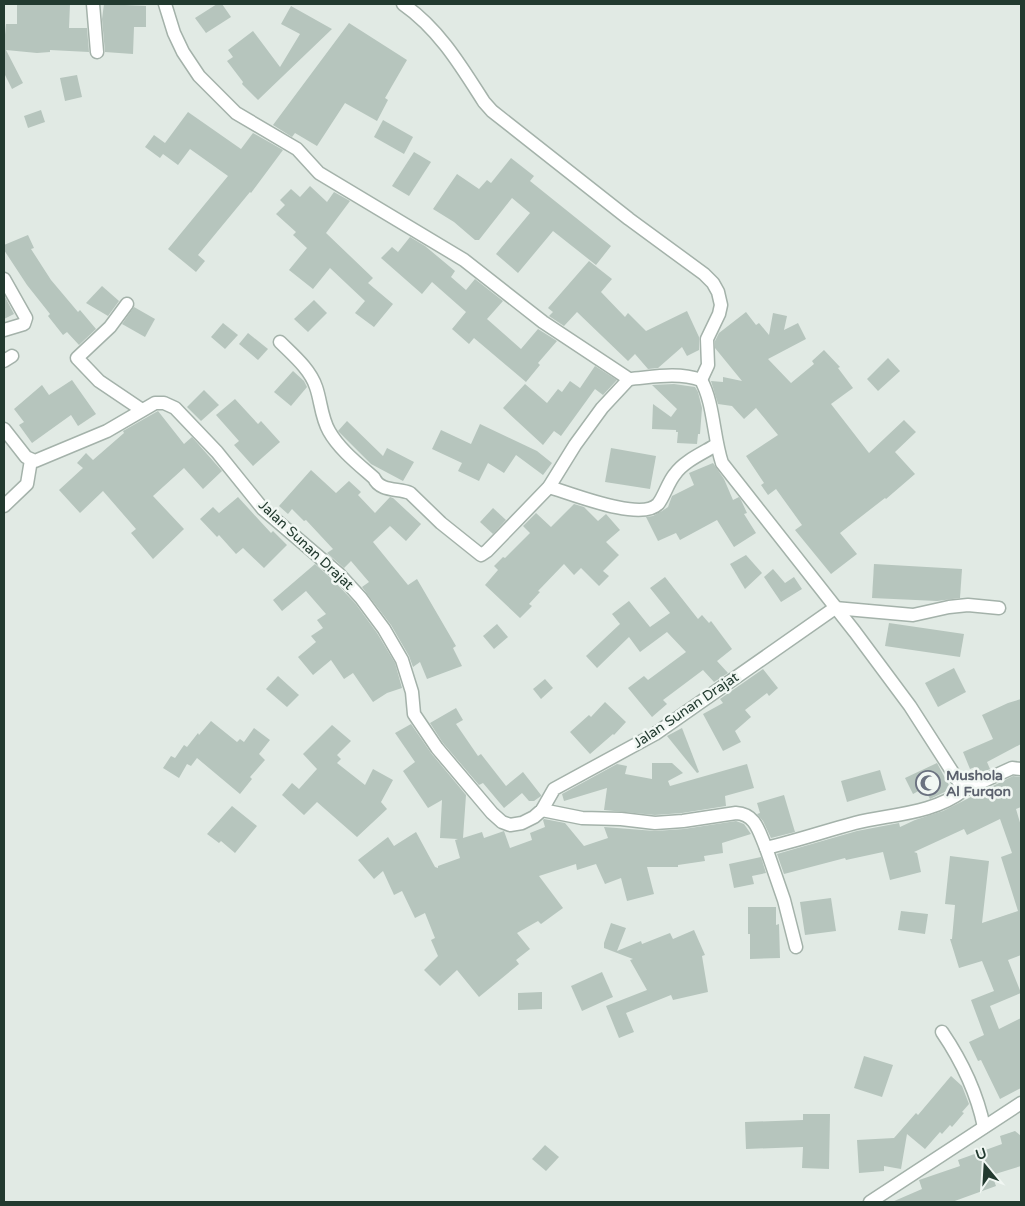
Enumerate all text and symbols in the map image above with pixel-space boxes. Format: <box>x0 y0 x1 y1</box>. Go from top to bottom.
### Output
street label: Jalan Sunan Drajat <box>255 497 358 594</box>
street label: Jalan Sunan Drajat <box>630 668 743 752</box>
place label: Mushola Al Furqon <box>946 767 1011 800</box>
mosque icon: Mushola Al Furqon <box>915 770 941 796</box>
north arrow <box>960 1141 1010 1191</box>
text: U <box>973 1144 989 1164</box>

